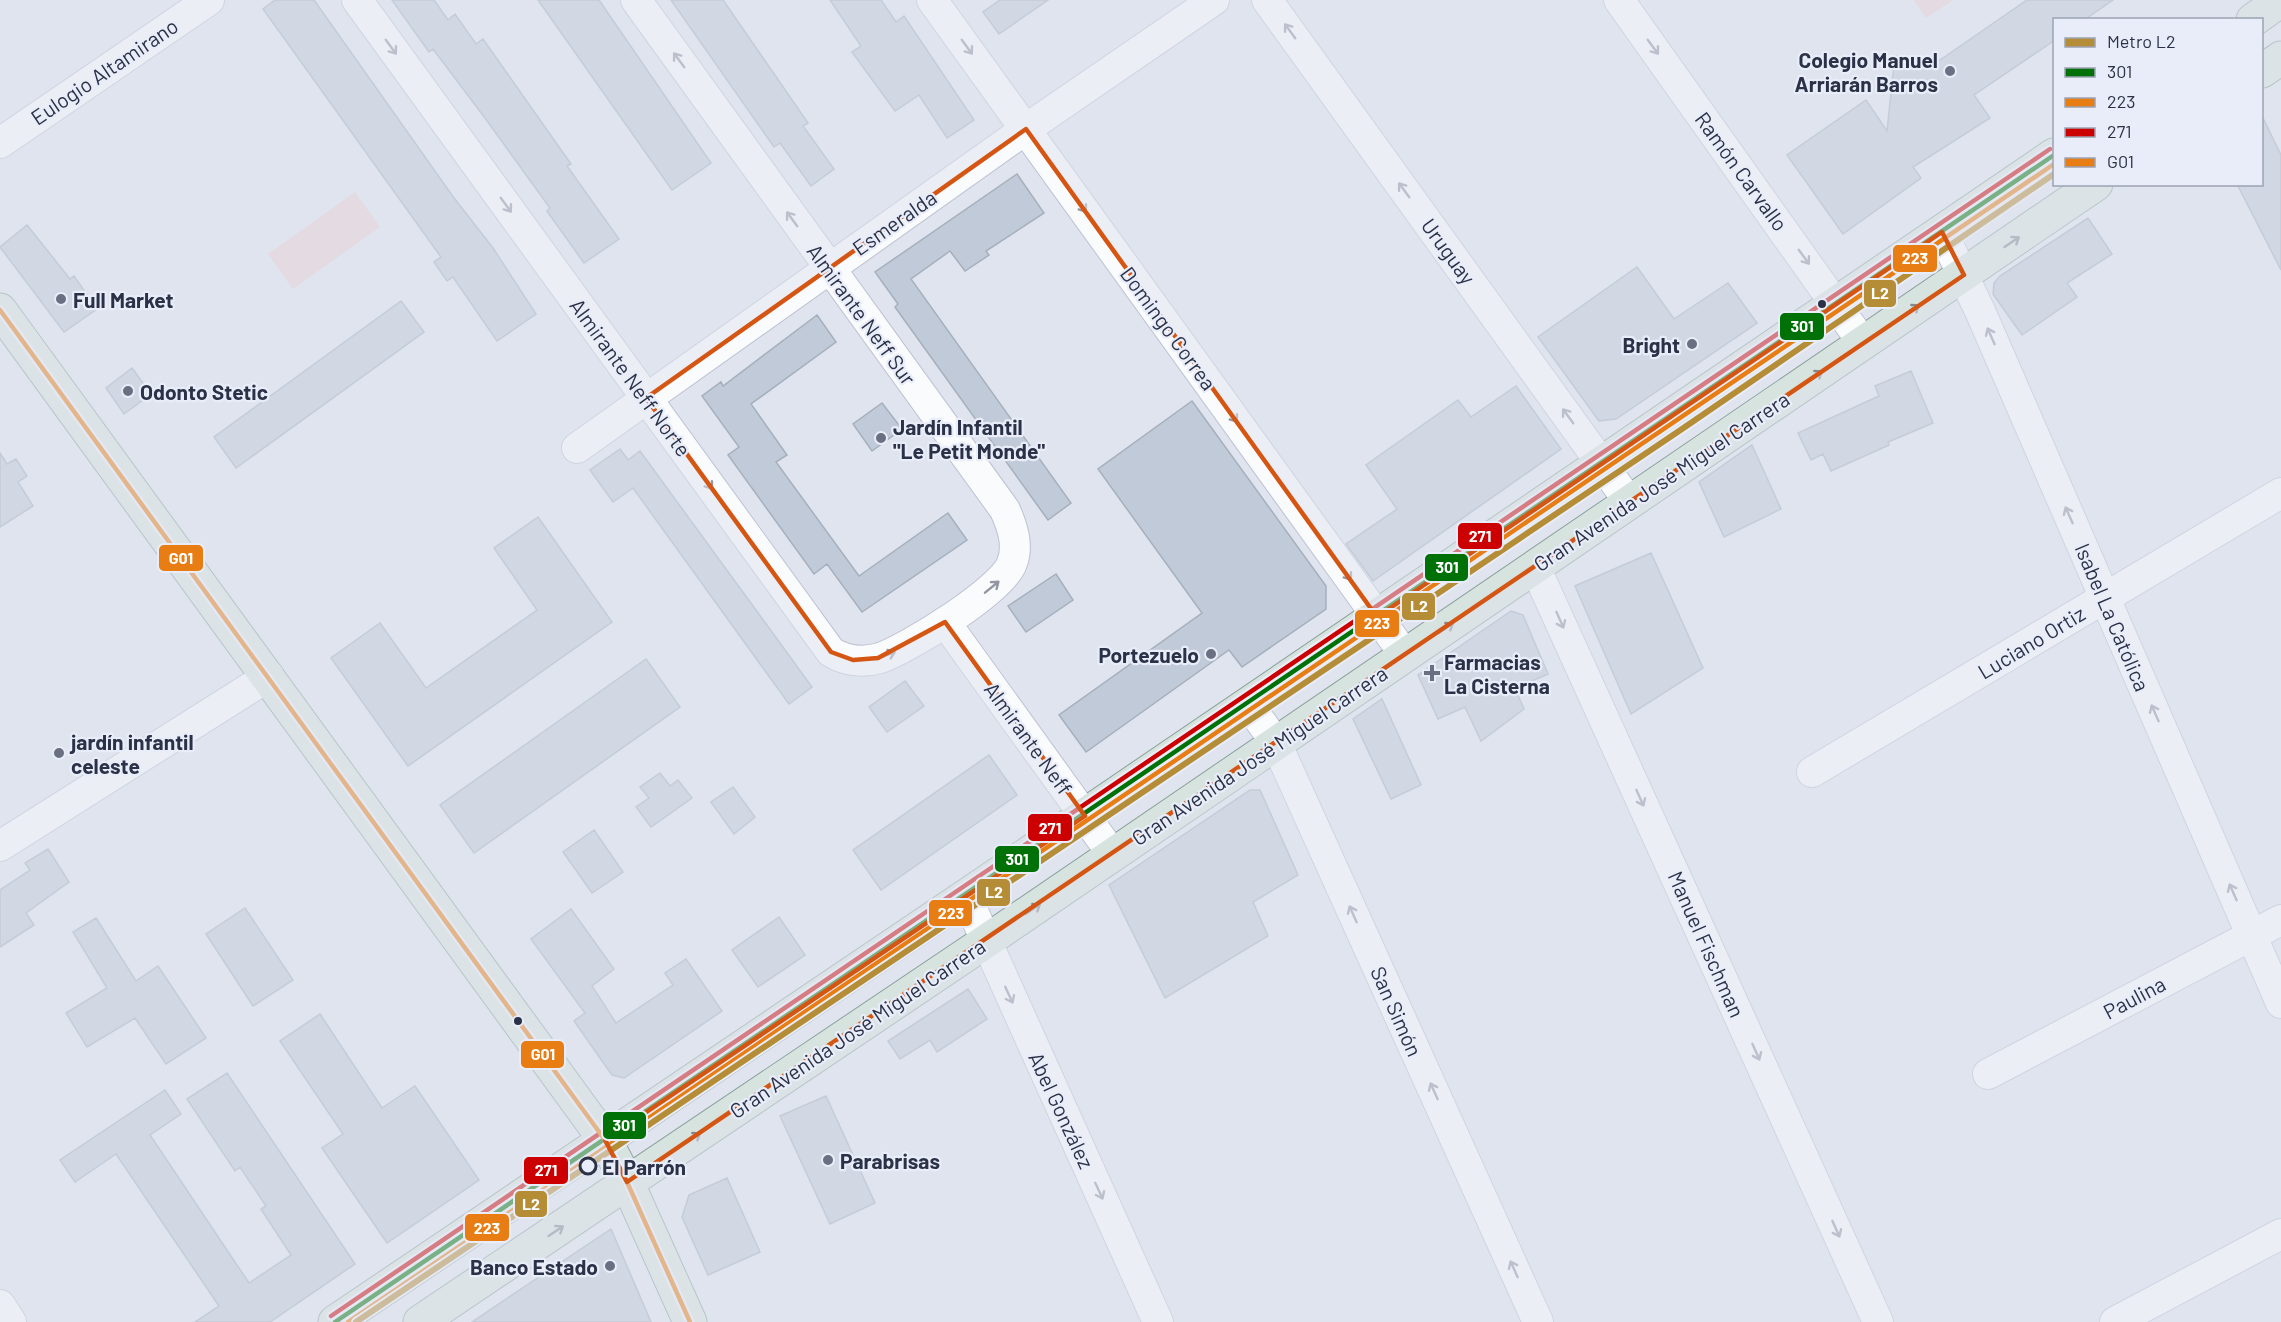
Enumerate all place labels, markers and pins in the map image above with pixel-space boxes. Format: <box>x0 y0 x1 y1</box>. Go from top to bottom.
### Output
place label: Colegio Manuel Arriarán Barros <box>1795 47 1938 96</box>
marker: Colegio Manuel Arriarán Barros <box>1943 64 1957 78</box>
place label: Full Market <box>73 287 173 312</box>
marker: Full Market <box>54 292 68 306</box>
unlabelled marker <box>1816 298 1828 310</box>
place label: Bright <box>1622 332 1680 357</box>
marker: Bright <box>1685 337 1699 351</box>
place label: Odonto Stetic <box>140 379 268 404</box>
marker: Odonto Stetic <box>121 384 135 398</box>
place label: Jardín Infantil "Le Petit Monde" <box>893 414 1045 463</box>
marker: Jardín Infantil "Le Petit Monde" <box>874 431 888 445</box>
place label: Portezuelo <box>1099 642 1199 667</box>
marker: Portezuelo <box>1204 647 1218 661</box>
place label: Farmacias La Cisterna <box>1444 649 1550 698</box>
marker: Farmacias La Cisterna <box>1425 666 1439 680</box>
place label: jardín infantil celeste <box>69 729 194 778</box>
marker: jardín infantil celeste <box>52 746 66 760</box>
unlabelled marker <box>512 1015 524 1027</box>
place label: Parabrisas <box>840 1148 940 1173</box>
marker: Parabrisas <box>821 1153 835 1167</box>
place label: El Parrón <box>602 1154 686 1179</box>
marker: El Parrón <box>579 1157 597 1175</box>
place label: Banco Estado <box>470 1254 598 1279</box>
marker: Banco Estado <box>603 1259 617 1273</box>

